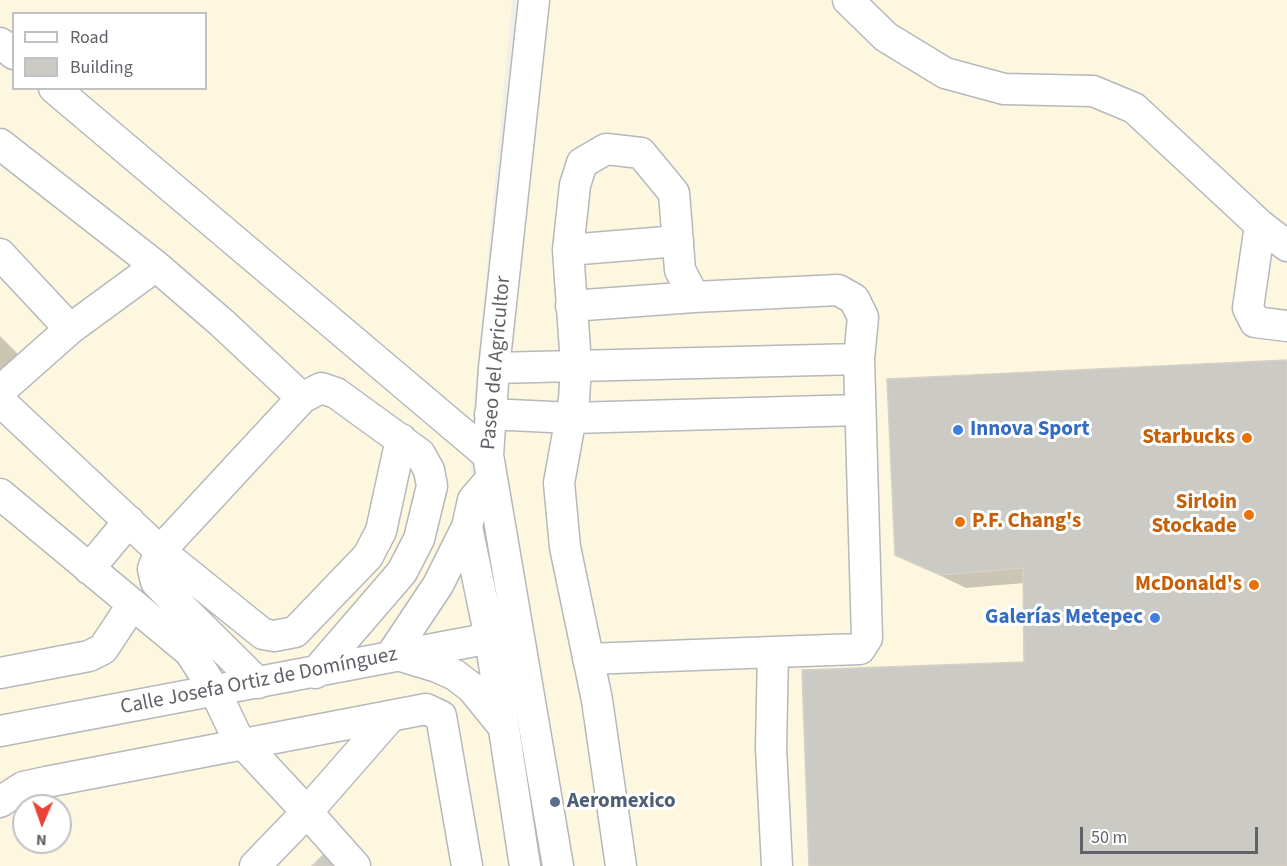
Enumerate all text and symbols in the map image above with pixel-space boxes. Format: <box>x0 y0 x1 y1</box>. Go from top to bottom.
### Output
legend <box>12 12 207 90</box>
text: Road <box>70 25 109 50</box>
text: Building <box>70 55 133 80</box>
street label: Paseo del Agricultor <box>477 275 517 451</box>
place label: Innova Sport <box>970 417 1089 443</box>
marker: Innova Sport <box>951 423 965 437</box>
place label: Starbucks <box>1142 425 1235 451</box>
marker: Starbucks <box>1240 431 1254 445</box>
place label: Sirloin Stockade <box>1151 490 1237 540</box>
marker: Sirloin Stockade <box>1242 508 1256 522</box>
place label: P.F. Chang's <box>972 509 1081 535</box>
marker: P.F. Chang's <box>953 515 967 529</box>
place label: McDonald's <box>1135 572 1242 598</box>
marker: McDonald's <box>1247 578 1261 592</box>
place label: Galerías Metepec <box>985 605 1143 631</box>
marker: Galerías Metepec <box>1148 611 1162 625</box>
street label: Calle Josefa Ortiz de Domínguez <box>118 643 400 721</box>
place label: Aeromexico <box>567 789 676 815</box>
north arrow <box>12 794 72 854</box>
marker: Aeromexico <box>548 795 562 809</box>
scale bar <box>1083 815 1262 853</box>
text: 50 m <box>1091 825 1127 850</box>
text: N <box>36 829 47 851</box>

